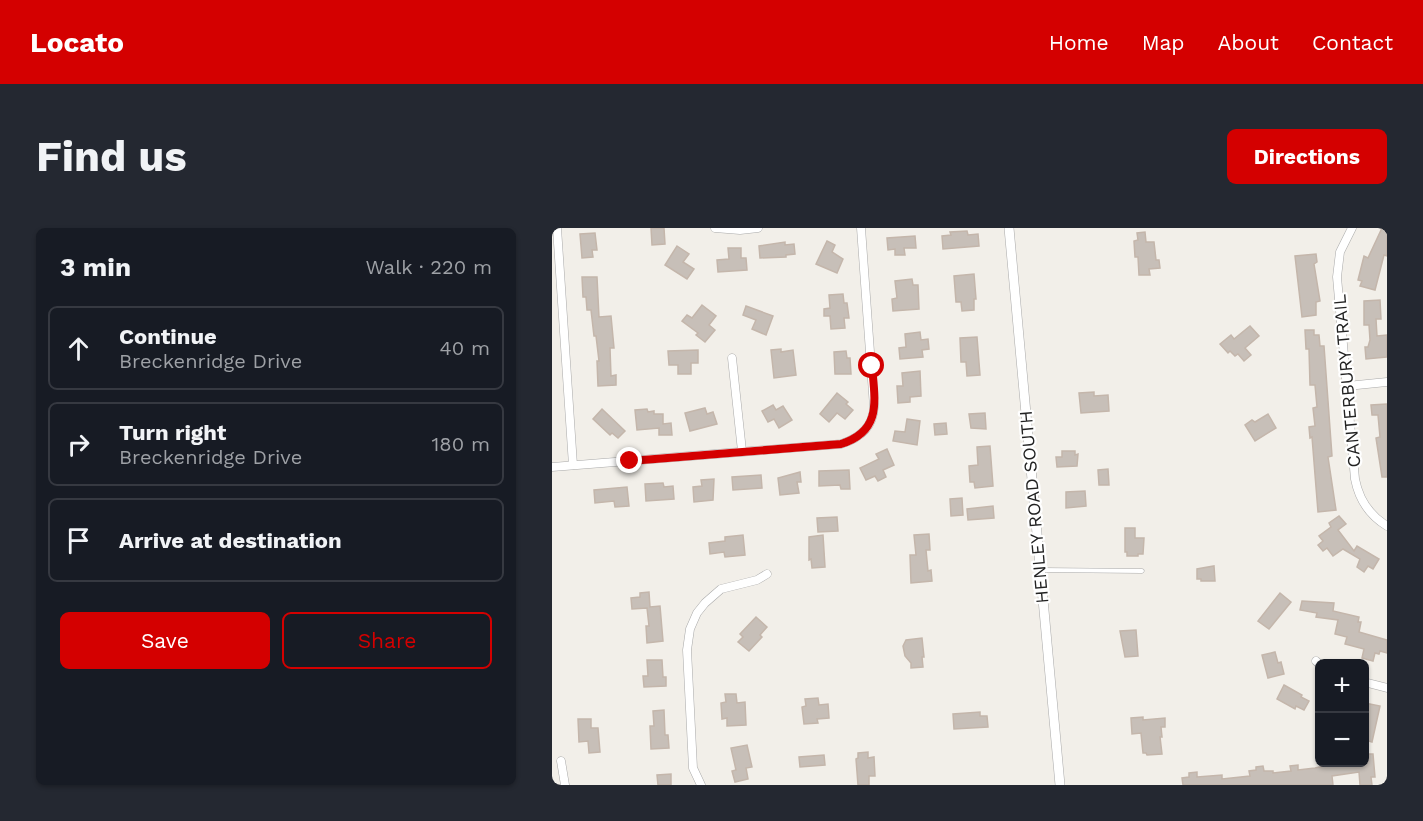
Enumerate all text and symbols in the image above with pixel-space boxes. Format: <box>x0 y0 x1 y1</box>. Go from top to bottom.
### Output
text: Locato <box>30 26 124 59</box>
text: Home <box>1049 30 1109 55</box>
text: Map <box>1142 30 1185 55</box>
text: About <box>1218 30 1279 55</box>
text: Contact <box>1312 30 1393 55</box>
button: Directions <box>1227 129 1387 184</box>
text: Find us <box>36 132 187 181</box>
text: 3 min <box>60 252 131 282</box>
text: Walk · 220 m <box>365 255 492 279</box>
street label: CANTERBURY TRAIL <box>1328 293 1365 469</box>
text: Continue <box>119 324 217 349</box>
icon: ahead <box>62 332 95 365</box>
text: 40 m <box>439 336 490 360</box>
text: Breckenridge Drive <box>119 349 302 373</box>
route start <box>858 352 884 378</box>
street label: HENLEY ROAD SOUTH <box>1015 410 1052 604</box>
text: Turn right <box>119 420 226 445</box>
icon: right <box>62 428 95 461</box>
text: 180 m <box>432 432 490 456</box>
text: Breckenridge Drive <box>119 445 302 469</box>
route end <box>616 447 642 473</box>
icon: arrive <box>62 524 95 557</box>
text: Arrive at destination <box>119 528 342 553</box>
button: Save <box>60 612 270 669</box>
button: Share <box>282 612 492 669</box>
map controls <box>1315 659 1369 767</box>
button: + <box>1315 659 1369 713</box>
button: − <box>1315 713 1369 767</box>

